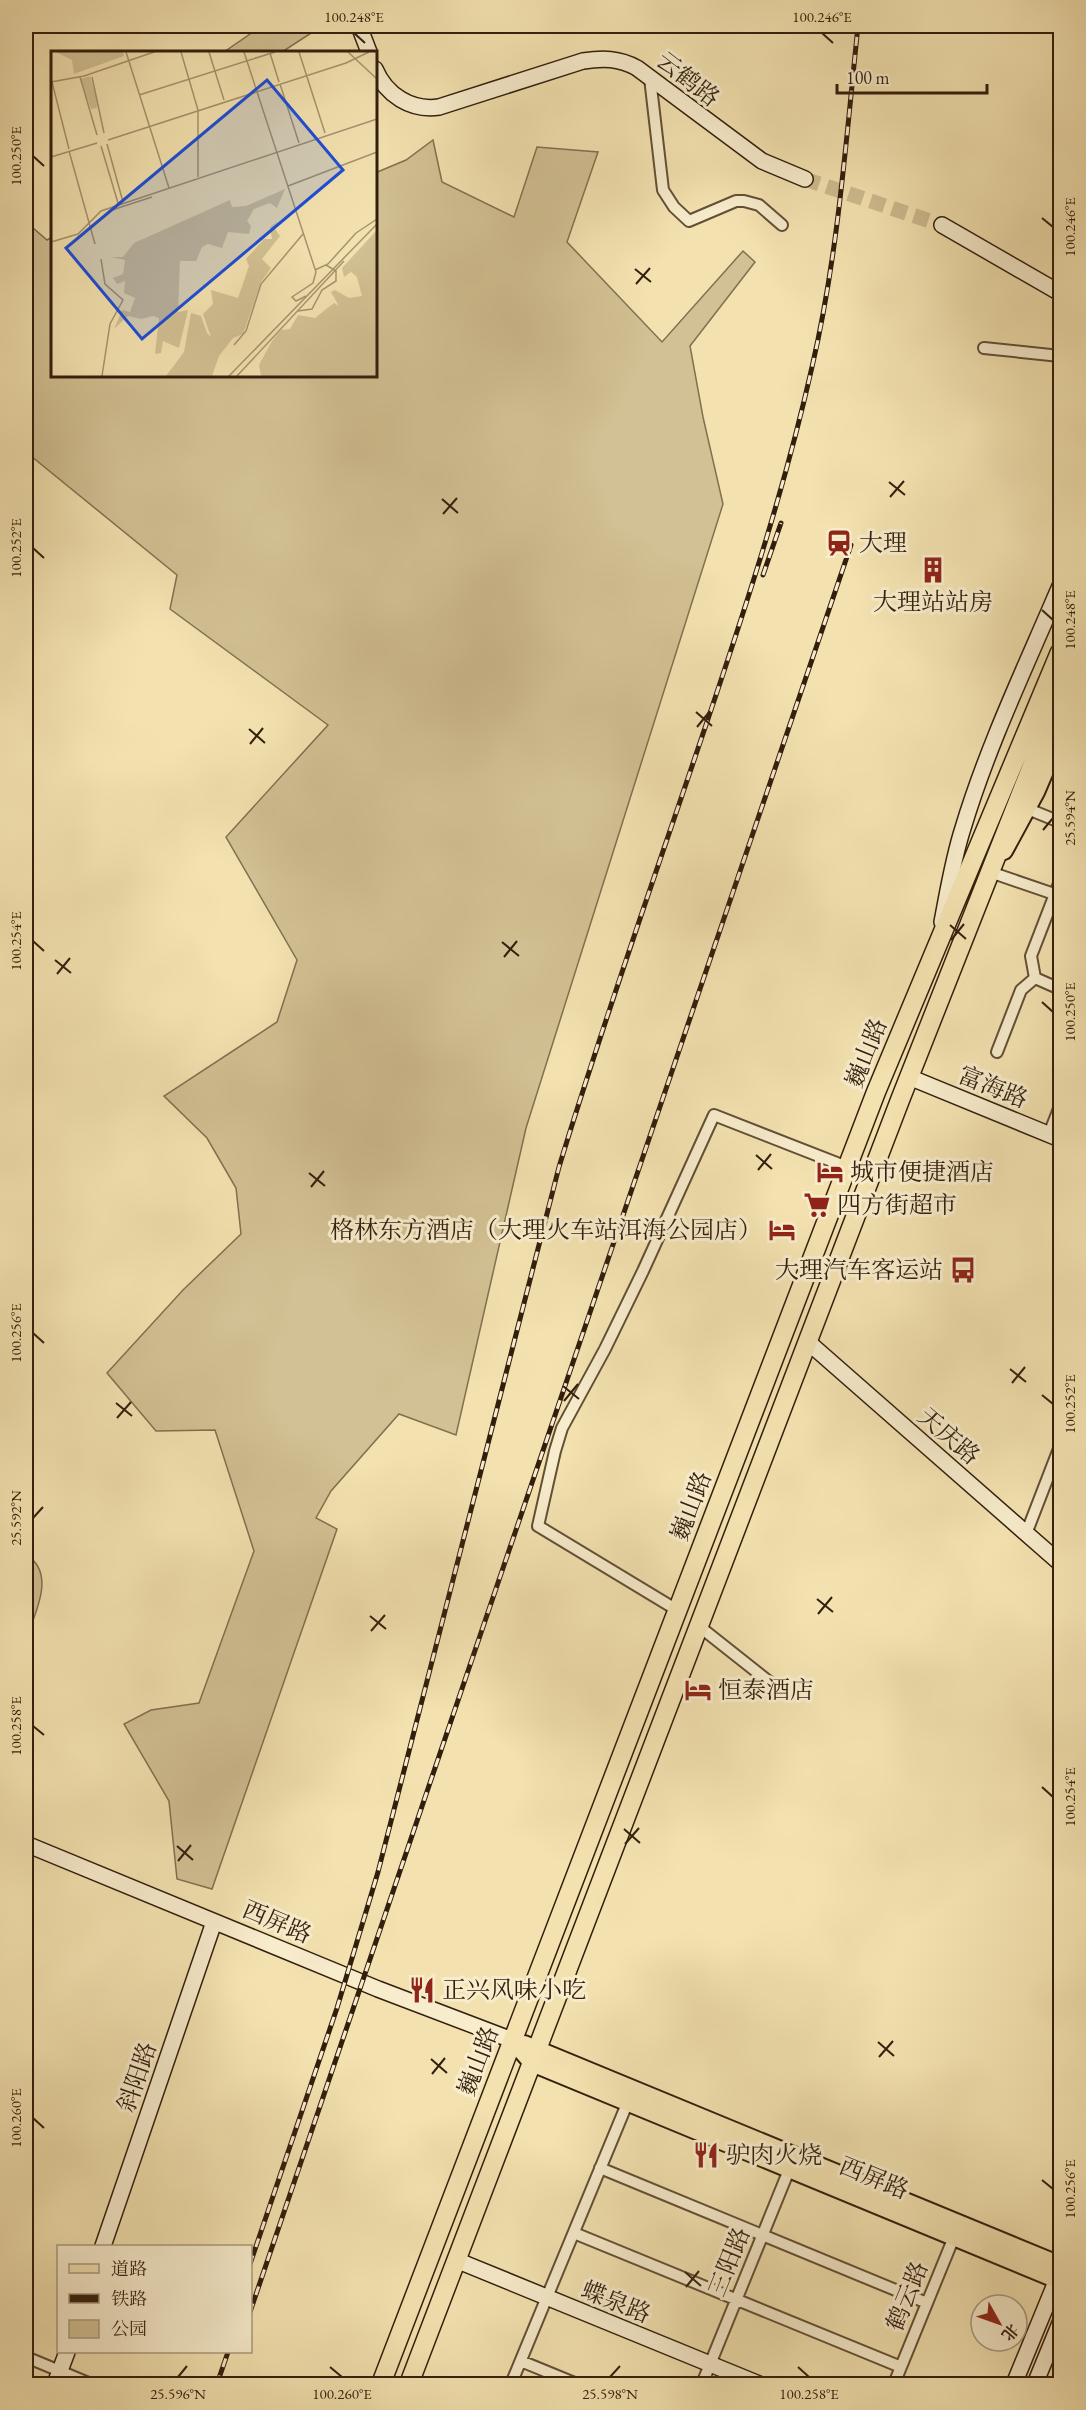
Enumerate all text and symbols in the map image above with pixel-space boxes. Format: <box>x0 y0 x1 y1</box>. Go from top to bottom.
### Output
text: 100.248°E <box>324 7 384 26</box>
text: 100.246°E <box>792 7 852 26</box>
street label: 云鹤路 <box>650 44 726 113</box>
inset map <box>51 51 376 376</box>
scale bar <box>837 57 987 95</box>
text: 100 m <box>846 66 890 89</box>
text: 100.250°E <box>6 126 25 186</box>
text: 100.246°E <box>1060 197 1079 257</box>
text: 100.252°E <box>6 518 25 578</box>
place label: 大理 <box>859 527 907 558</box>
station icon: 大理 <box>824 528 854 558</box>
building icon: 大理站站房 <box>918 555 948 585</box>
place label: 大理站站房 <box>873 586 993 617</box>
text: 100.248°E <box>1060 590 1079 650</box>
text: 25.594°N <box>1060 790 1079 846</box>
text: 100.254°E <box>6 911 25 971</box>
text: 100.250°E <box>1060 982 1079 1042</box>
street label: 巍山路 <box>838 1014 893 1092</box>
street label: 富海路 <box>954 1059 1032 1114</box>
place label: 城市便捷酒店 <box>850 1156 994 1187</box>
hotel icon: 城市便捷酒店 <box>815 1157 845 1187</box>
place label: 四方街超市 <box>837 1189 957 1220</box>
supermarket icon: 四方街超市 <box>802 1190 832 1220</box>
place label: 格林东方酒店（大理火车站洱海公园店） <box>330 1214 762 1245</box>
hotel icon: 格林东方酒店（大理火车站洱海公园店） <box>767 1215 797 1245</box>
place label: 大理汽车客运站 <box>775 1254 943 1285</box>
bus stop icon: 大理汽车客运站 <box>948 1255 978 1285</box>
text: 100.256°E <box>6 1303 25 1363</box>
text: 100.252°E <box>1060 1374 1079 1434</box>
street label: 天庆路 <box>912 1400 987 1471</box>
street label: 巍山路 <box>663 1467 718 1545</box>
text: 25.592°N <box>6 1490 25 1546</box>
place label: 恒泰酒店 <box>718 1674 814 1705</box>
hotel icon: 恒泰酒店 <box>683 1675 713 1705</box>
text: 100.258°E <box>6 1696 25 1756</box>
text: 100.254°E <box>1060 1767 1079 1827</box>
street label: 西屏路 <box>238 1893 316 1950</box>
place label: 正兴风味小吃 <box>442 1974 586 2005</box>
restaurant icon: 正兴风味小吃 <box>407 1975 437 2005</box>
street label: 巍山路 <box>450 2022 505 2100</box>
street label: 斜阳路 <box>110 2038 163 2116</box>
text: 100.260°E <box>6 2088 25 2148</box>
place label: 驴肉火烧 <box>726 2139 822 2170</box>
restaurant icon: 驴肉火烧 <box>691 2140 721 2170</box>
street label: 西屏路 <box>835 2150 913 2205</box>
text: 100.256°E <box>1060 2159 1079 2219</box>
street label: 三阳路 <box>701 2223 756 2301</box>
legend <box>57 2245 252 2353</box>
text: 道路 <box>111 2257 147 2280</box>
street label: 鹤云路 <box>879 2257 934 2335</box>
street label: 蝶泉路 <box>577 2274 655 2329</box>
text: 铁路 <box>111 2287 147 2310</box>
north arrow <box>969 2293 1029 2353</box>
text: 公园 <box>111 2317 147 2340</box>
text: 北 <box>997 2319 1023 2345</box>
text: 25.596°N <box>150 2384 206 2403</box>
text: 100.260°E <box>312 2384 372 2403</box>
text: 25.598°N <box>582 2384 638 2403</box>
text: 100.258°E <box>779 2384 839 2403</box>

